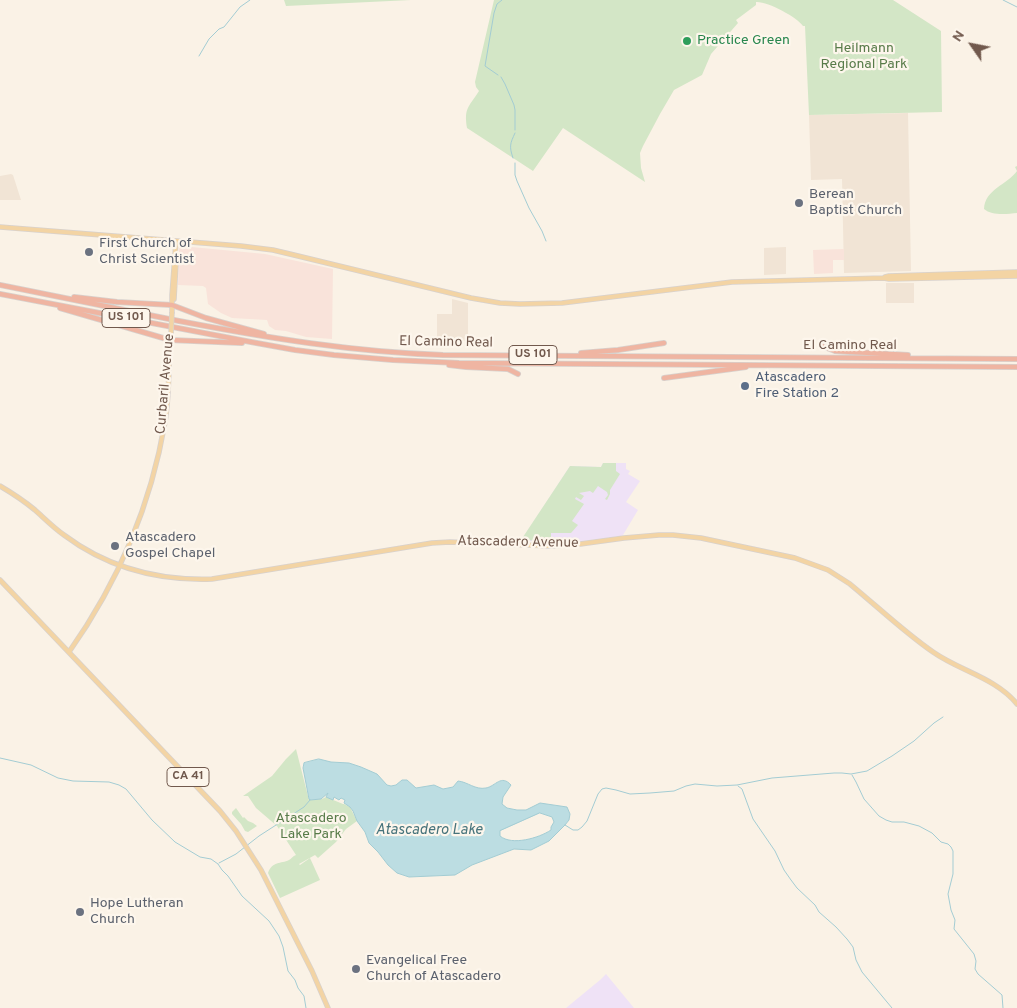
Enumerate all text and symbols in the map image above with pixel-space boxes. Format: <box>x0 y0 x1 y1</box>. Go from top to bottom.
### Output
north arrow <box>947 20 997 70</box>
text: N <box>949 28 969 45</box>
place label: Practice Green <box>697 33 790 49</box>
marker: Practice Green <box>681 35 693 47</box>
park label: Heilmann Regional Park <box>820 41 908 74</box>
place label: Berean Baptist Church <box>809 187 902 220</box>
marker: Berean Baptist Church <box>793 197 805 209</box>
place label: First Church of Christ Scientist <box>99 236 194 268</box>
marker: First Church of Christ Scientist <box>83 246 95 258</box>
road number: US 101 <box>102 308 150 328</box>
street label: Curbaril Avenue <box>153 333 179 435</box>
street label: El Camino Real <box>399 334 493 352</box>
street label: El Camino Real <box>803 338 897 354</box>
road number: US 101 <box>509 346 557 364</box>
place label: Atascadero Fire Station 2 <box>755 370 839 402</box>
marker: Atascadero Fire Station 2 <box>739 380 751 392</box>
place label: Atascadero Gospel Chapel <box>125 530 215 562</box>
street label: Atascadero Avenue <box>457 534 579 552</box>
marker: Atascadero Gospel Chapel <box>109 540 121 552</box>
road number: CA 41 <box>167 768 209 786</box>
park label: Atascadero Lake Park <box>275 811 347 844</box>
water label: Atascadero Lake <box>375 822 483 840</box>
place label: Hope Lutheran Church <box>90 896 184 929</box>
marker: Hope Lutheran Church <box>74 906 86 918</box>
place label: Evangelical Free Church of Atascadero <box>366 953 501 986</box>
marker: Evangelical Free Church of Atascadero <box>350 963 362 975</box>

